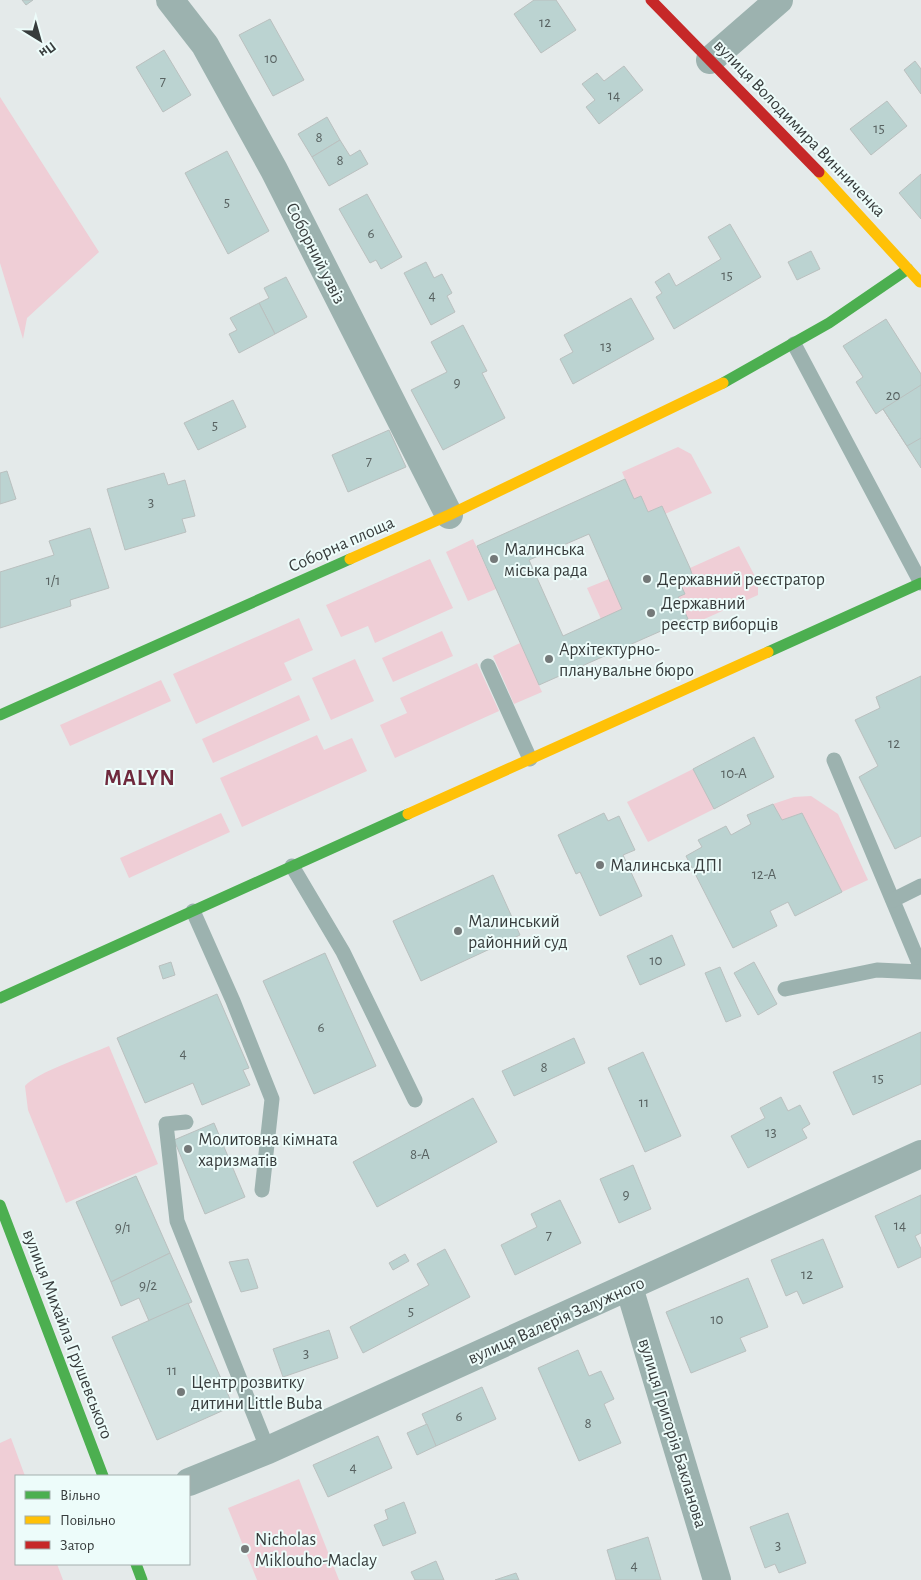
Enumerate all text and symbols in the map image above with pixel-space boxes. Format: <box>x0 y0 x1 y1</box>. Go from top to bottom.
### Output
north arrow <box>15 15 65 65</box>
house number: 12 <box>539 15 551 30</box>
street label: вулиця Володимира Винниченка <box>710 37 889 221</box>
text: Пн <box>36 39 58 60</box>
house number: 10 <box>264 51 278 66</box>
house number: 7 <box>160 74 166 89</box>
house number: 14 <box>608 88 620 103</box>
house number: 15 <box>873 121 885 136</box>
house number: 8 <box>315 130 323 145</box>
house number: 8 <box>336 153 344 168</box>
house number: 5 <box>224 195 230 210</box>
street label: Соборний узвіз <box>282 200 349 307</box>
house number: 6 <box>367 226 375 241</box>
house number: 15 <box>721 268 733 283</box>
house number: 4 <box>428 288 436 303</box>
house number: 13 <box>600 339 612 354</box>
house number: 9 <box>453 375 461 390</box>
house number: 20 <box>886 388 900 403</box>
house number: 5 <box>212 418 218 433</box>
house number: 7 <box>366 454 372 469</box>
house number: 3 <box>148 495 154 510</box>
street label: Соборна площа <box>285 513 397 576</box>
place label: Малинська міська рада <box>504 541 588 580</box>
marker: Малинська міська рада <box>488 553 500 565</box>
place label: Державний реєстратор <box>657 571 825 589</box>
house number: 1/1 <box>46 573 60 588</box>
marker: Державний реєстратор <box>641 573 653 585</box>
place label: Державний реєстр виборців <box>661 595 778 634</box>
marker: Державний реєстр виборців <box>645 607 657 619</box>
place label: Архітектурно- планувальне бюро <box>559 641 694 680</box>
marker: Архітектурно- планувальне бюро <box>543 653 555 665</box>
house number: 12 <box>888 736 900 751</box>
house number: 10-А <box>721 766 747 781</box>
district label: MALYN <box>104 767 176 789</box>
place label: Малинська ДПІ <box>610 857 723 875</box>
marker: Малинська ДПІ <box>594 859 606 871</box>
house number: 12-А <box>752 867 777 882</box>
place label: Малинський районний суд <box>468 913 568 952</box>
marker: Малинський районний суд <box>452 925 464 937</box>
house number: 10 <box>649 953 663 968</box>
house number: 6 <box>317 1020 325 1035</box>
house number: 4 <box>179 1046 187 1061</box>
house number: 8 <box>540 1060 548 1075</box>
house number: 15 <box>872 1071 884 1086</box>
house number: 11 <box>639 1095 649 1110</box>
house number: 13 <box>765 1125 777 1140</box>
place label: Молитовна кімната харизматів <box>198 1131 338 1170</box>
marker: Молитовна кімната харизматів <box>182 1143 194 1155</box>
house number: 8-А <box>410 1147 430 1162</box>
house number: 9 <box>622 1187 630 1202</box>
house number: 14 <box>894 1218 906 1233</box>
house number: 9/1 <box>115 1220 131 1235</box>
street label: вулиця Михайла Грушевського <box>19 1227 115 1442</box>
house number: 7 <box>546 1228 552 1243</box>
house number: 12 <box>801 1267 813 1282</box>
street label: вулиця Валерія Залужного <box>465 1274 647 1368</box>
house number: 9/2 <box>139 1278 157 1293</box>
house number: 5 <box>408 1304 414 1319</box>
house number: 10 <box>710 1312 724 1327</box>
street label: вулиця Григорія Бакланова <box>635 1336 710 1530</box>
house number: 3 <box>303 1346 309 1361</box>
house number: 11 <box>167 1363 177 1378</box>
place label: Центр розвитку дитини Little Buba <box>191 1374 322 1413</box>
marker: Центр розвитку дитини Little Buba <box>175 1386 187 1398</box>
house number: 6 <box>455 1409 463 1424</box>
house number: 8 <box>584 1416 592 1431</box>
house number: 4 <box>349 1460 357 1475</box>
legend <box>15 1475 190 1565</box>
text: Вільно <box>60 1488 100 1503</box>
text: Повільно <box>60 1513 116 1528</box>
place label: Nicholas Miklouho-Maclay <box>255 1531 377 1570</box>
text: Затор <box>60 1538 95 1553</box>
house number: 3 <box>775 1538 781 1553</box>
marker: Nicholas Miklouho-Maclay <box>239 1543 251 1555</box>
house number: 4 <box>630 1558 638 1573</box>

